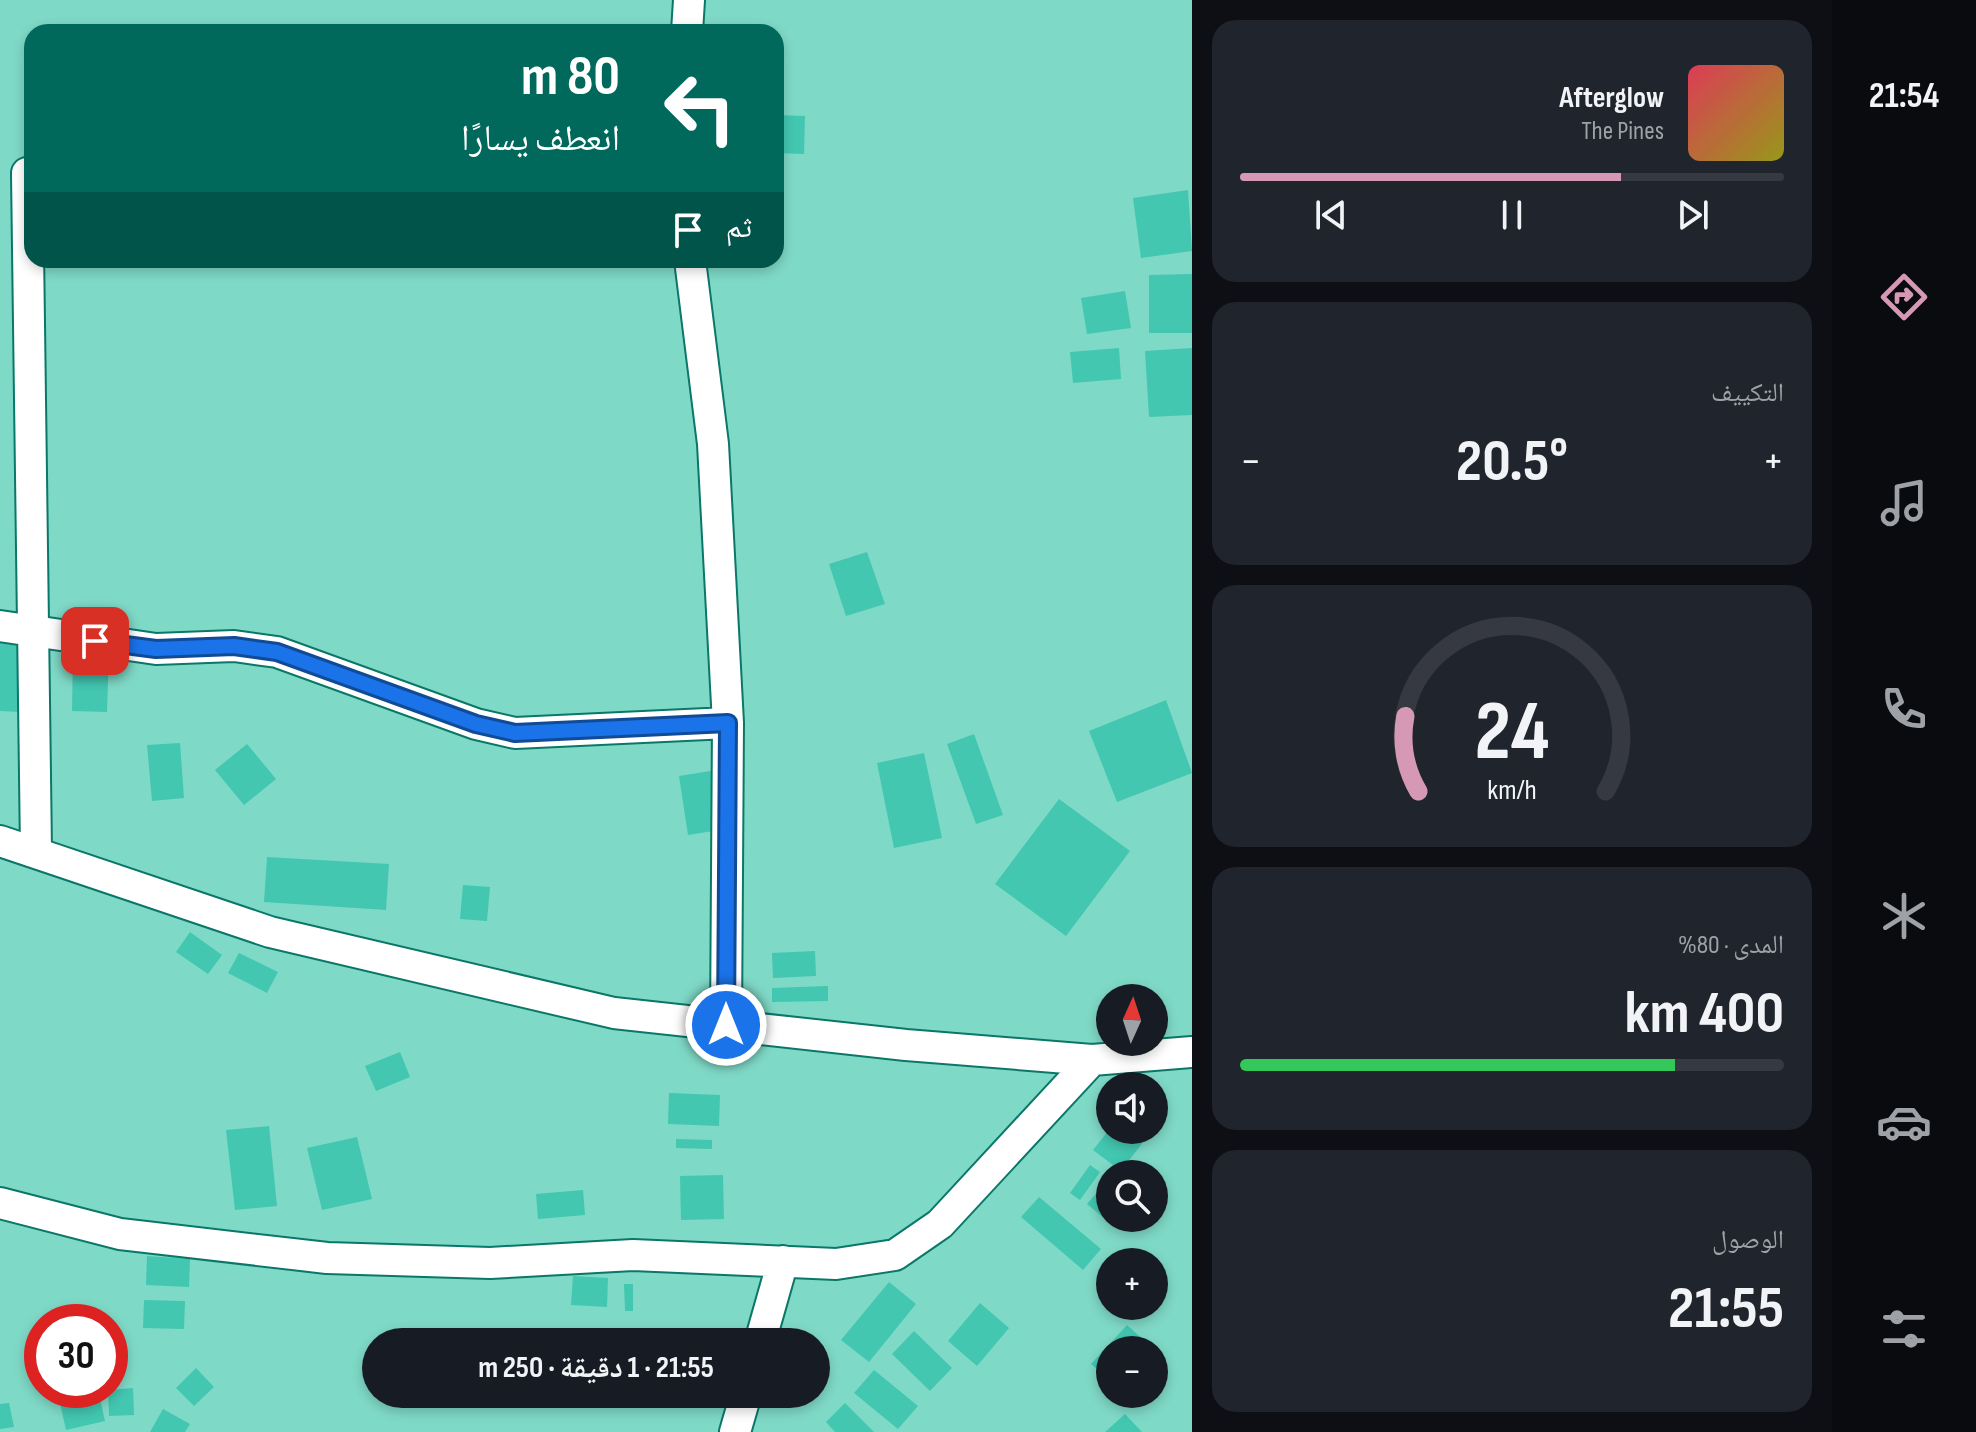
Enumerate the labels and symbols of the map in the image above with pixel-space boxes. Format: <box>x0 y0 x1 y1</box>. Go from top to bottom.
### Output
pin <box>61 607 129 675</box>
position arrow <box>684 983 768 1067</box>
north arrow <box>1096 984 1168 1056</box>
speed limit sign: 30 <box>24 1304 128 1408</box>

